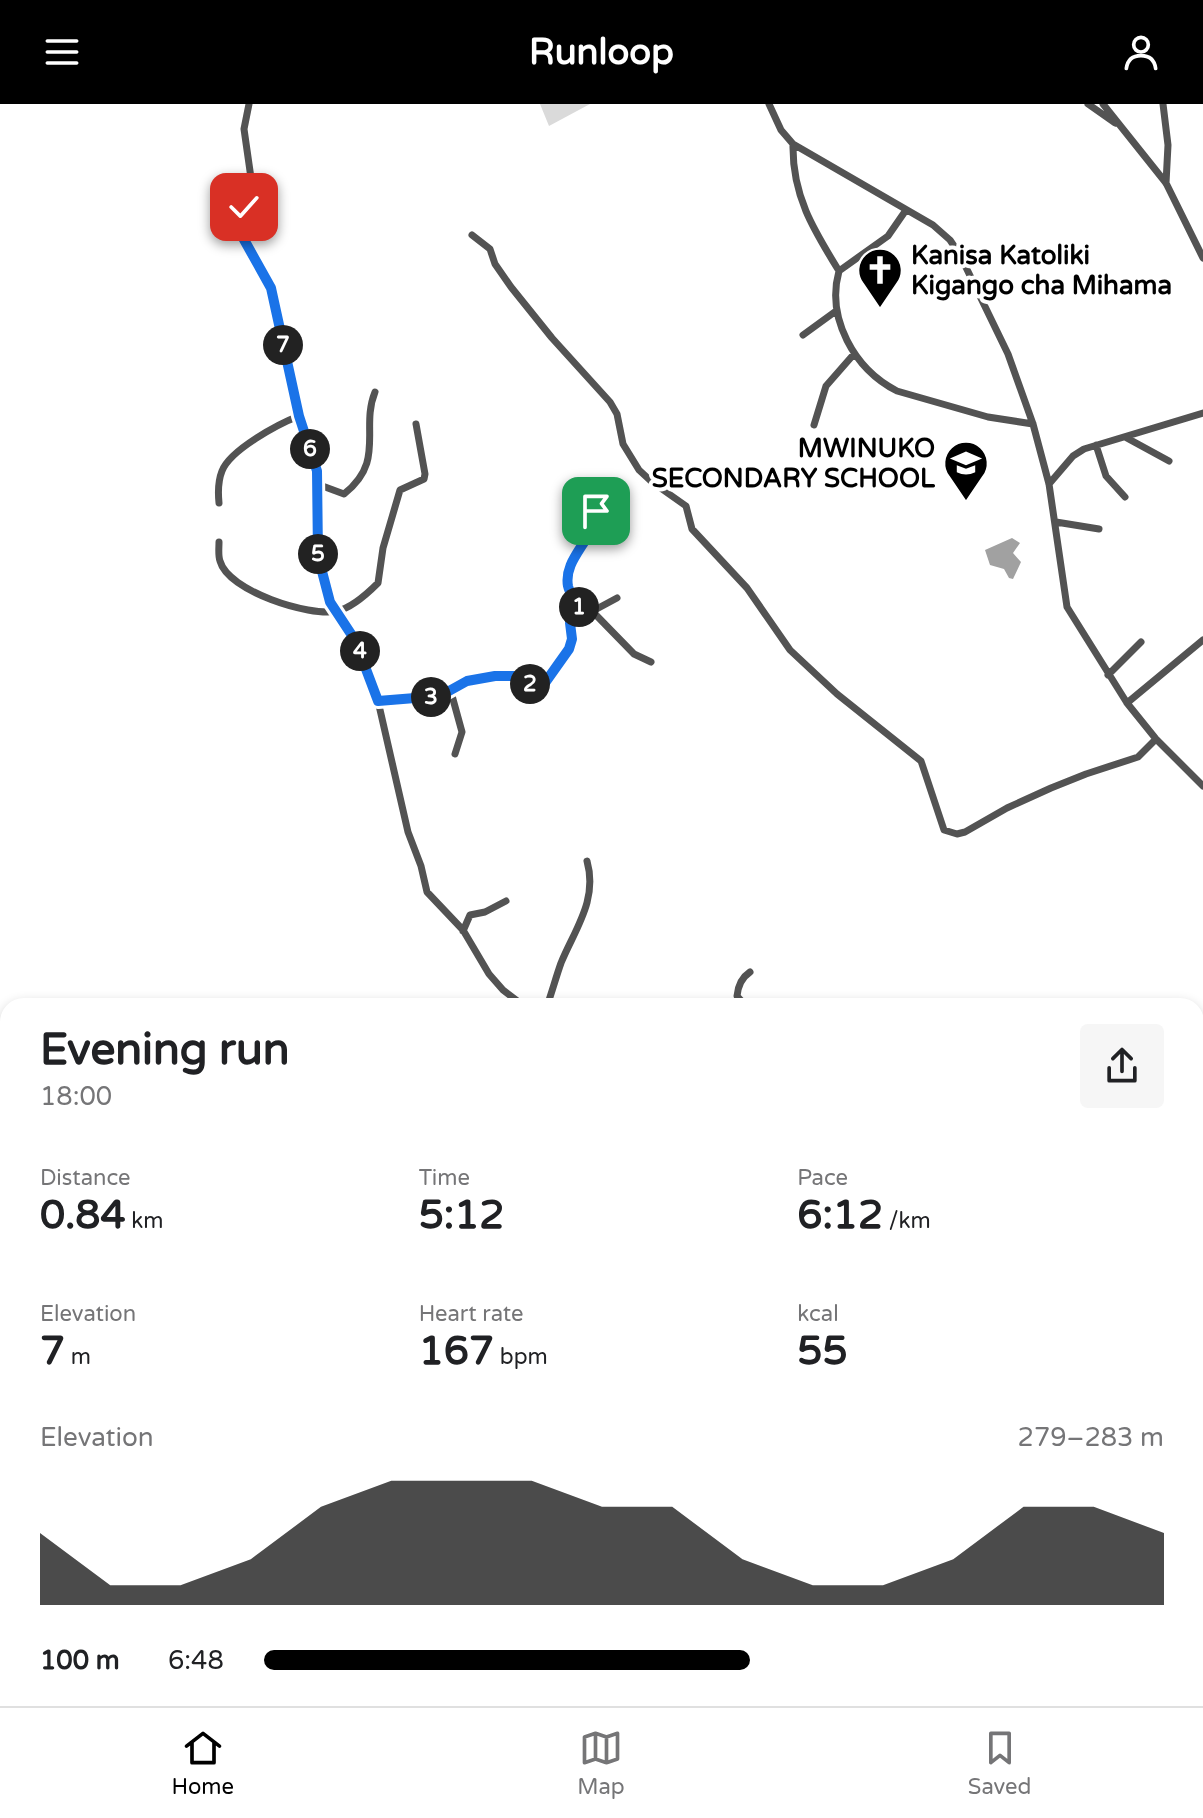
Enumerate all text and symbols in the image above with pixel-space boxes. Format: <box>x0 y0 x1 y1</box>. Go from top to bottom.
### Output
icon: menu <box>40 30 84 74</box>
icon: person <box>1119 30 1163 74</box>
text: Runloop <box>529 31 674 74</box>
pin <box>210 173 278 241</box>
icon: check <box>222 185 266 229</box>
place label: Kanisa Katoliki Kigango cha Mihama <box>911 240 1172 301</box>
church icon: Kanisa Katoliki Kigango cha Mihama <box>856 246 904 309</box>
pin: 7 <box>263 325 303 365</box>
text: 7 <box>276 332 290 358</box>
pin: 6 <box>290 429 330 469</box>
place label: MWINUKO SECONDARY SCHOOL <box>652 433 936 494</box>
text: 6 <box>303 436 317 462</box>
school or university icon: MWINUKO SECONDARY SCHOOL <box>942 439 990 502</box>
pin <box>562 477 630 545</box>
icon: arrive <box>574 489 618 533</box>
pin: 5 <box>298 534 338 574</box>
text: 5 <box>311 541 325 567</box>
pin: 1 <box>559 587 599 627</box>
text: 1 <box>572 594 586 620</box>
pin: 4 <box>340 631 380 671</box>
text: 4 <box>353 638 367 664</box>
pin: 2 <box>510 664 550 704</box>
text: 2 <box>523 671 537 697</box>
pin: 3 <box>411 677 451 717</box>
text: 3 <box>424 684 438 710</box>
text: Evening run <box>40 1024 289 1077</box>
button: share <box>1080 1024 1164 1108</box>
text: 18:00 <box>40 1081 112 1112</box>
text: Distance <box>40 1165 131 1191</box>
text: Time <box>419 1165 470 1191</box>
text: Pace <box>797 1165 848 1191</box>
text: 0.84 <box>40 1191 126 1239</box>
text: 5:12 <box>419 1191 504 1239</box>
text: 6:12 <box>797 1191 883 1239</box>
text: km <box>126 1208 163 1234</box>
text: /km <box>883 1208 931 1234</box>
text: Elevation <box>40 1301 136 1327</box>
text: Heart rate <box>419 1301 524 1327</box>
text: kcal <box>797 1301 839 1327</box>
text: 7 <box>40 1327 65 1375</box>
text: 167 <box>419 1327 494 1375</box>
text: 55 <box>797 1327 848 1375</box>
text: m <box>65 1344 91 1370</box>
text: bpm <box>494 1344 548 1370</box>
text: Elevation <box>40 1422 154 1453</box>
text: 279–283 m <box>1018 1422 1164 1453</box>
text: 100 m <box>40 1645 120 1676</box>
text: 6:48 <box>168 1645 224 1676</box>
tab: Home <box>172 1726 234 1800</box>
tab: Map <box>577 1726 625 1800</box>
tab: Saved <box>968 1726 1031 1800</box>

